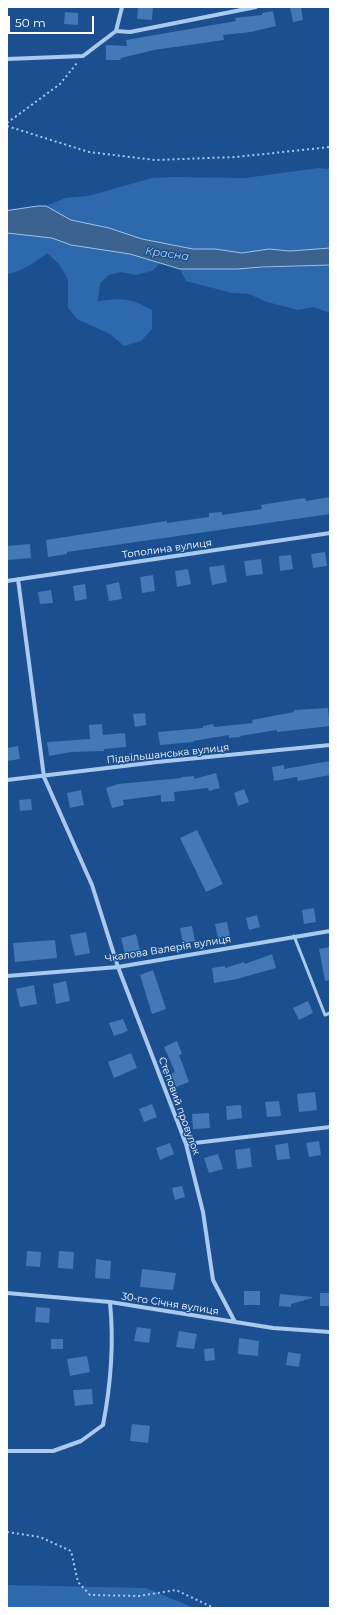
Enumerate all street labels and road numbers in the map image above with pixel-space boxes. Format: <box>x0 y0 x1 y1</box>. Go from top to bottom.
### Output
street label: Тополина вулиця <box>121 537 213 561</box>
street label: Підвільшанська вулиця <box>106 742 230 766</box>
street label: Чкалова Валерія вулиця <box>104 933 232 965</box>
street label: Степовий провулок <box>156 1055 202 1157</box>
street label: 30-го Січня вулиця <box>120 1290 220 1318</box>

